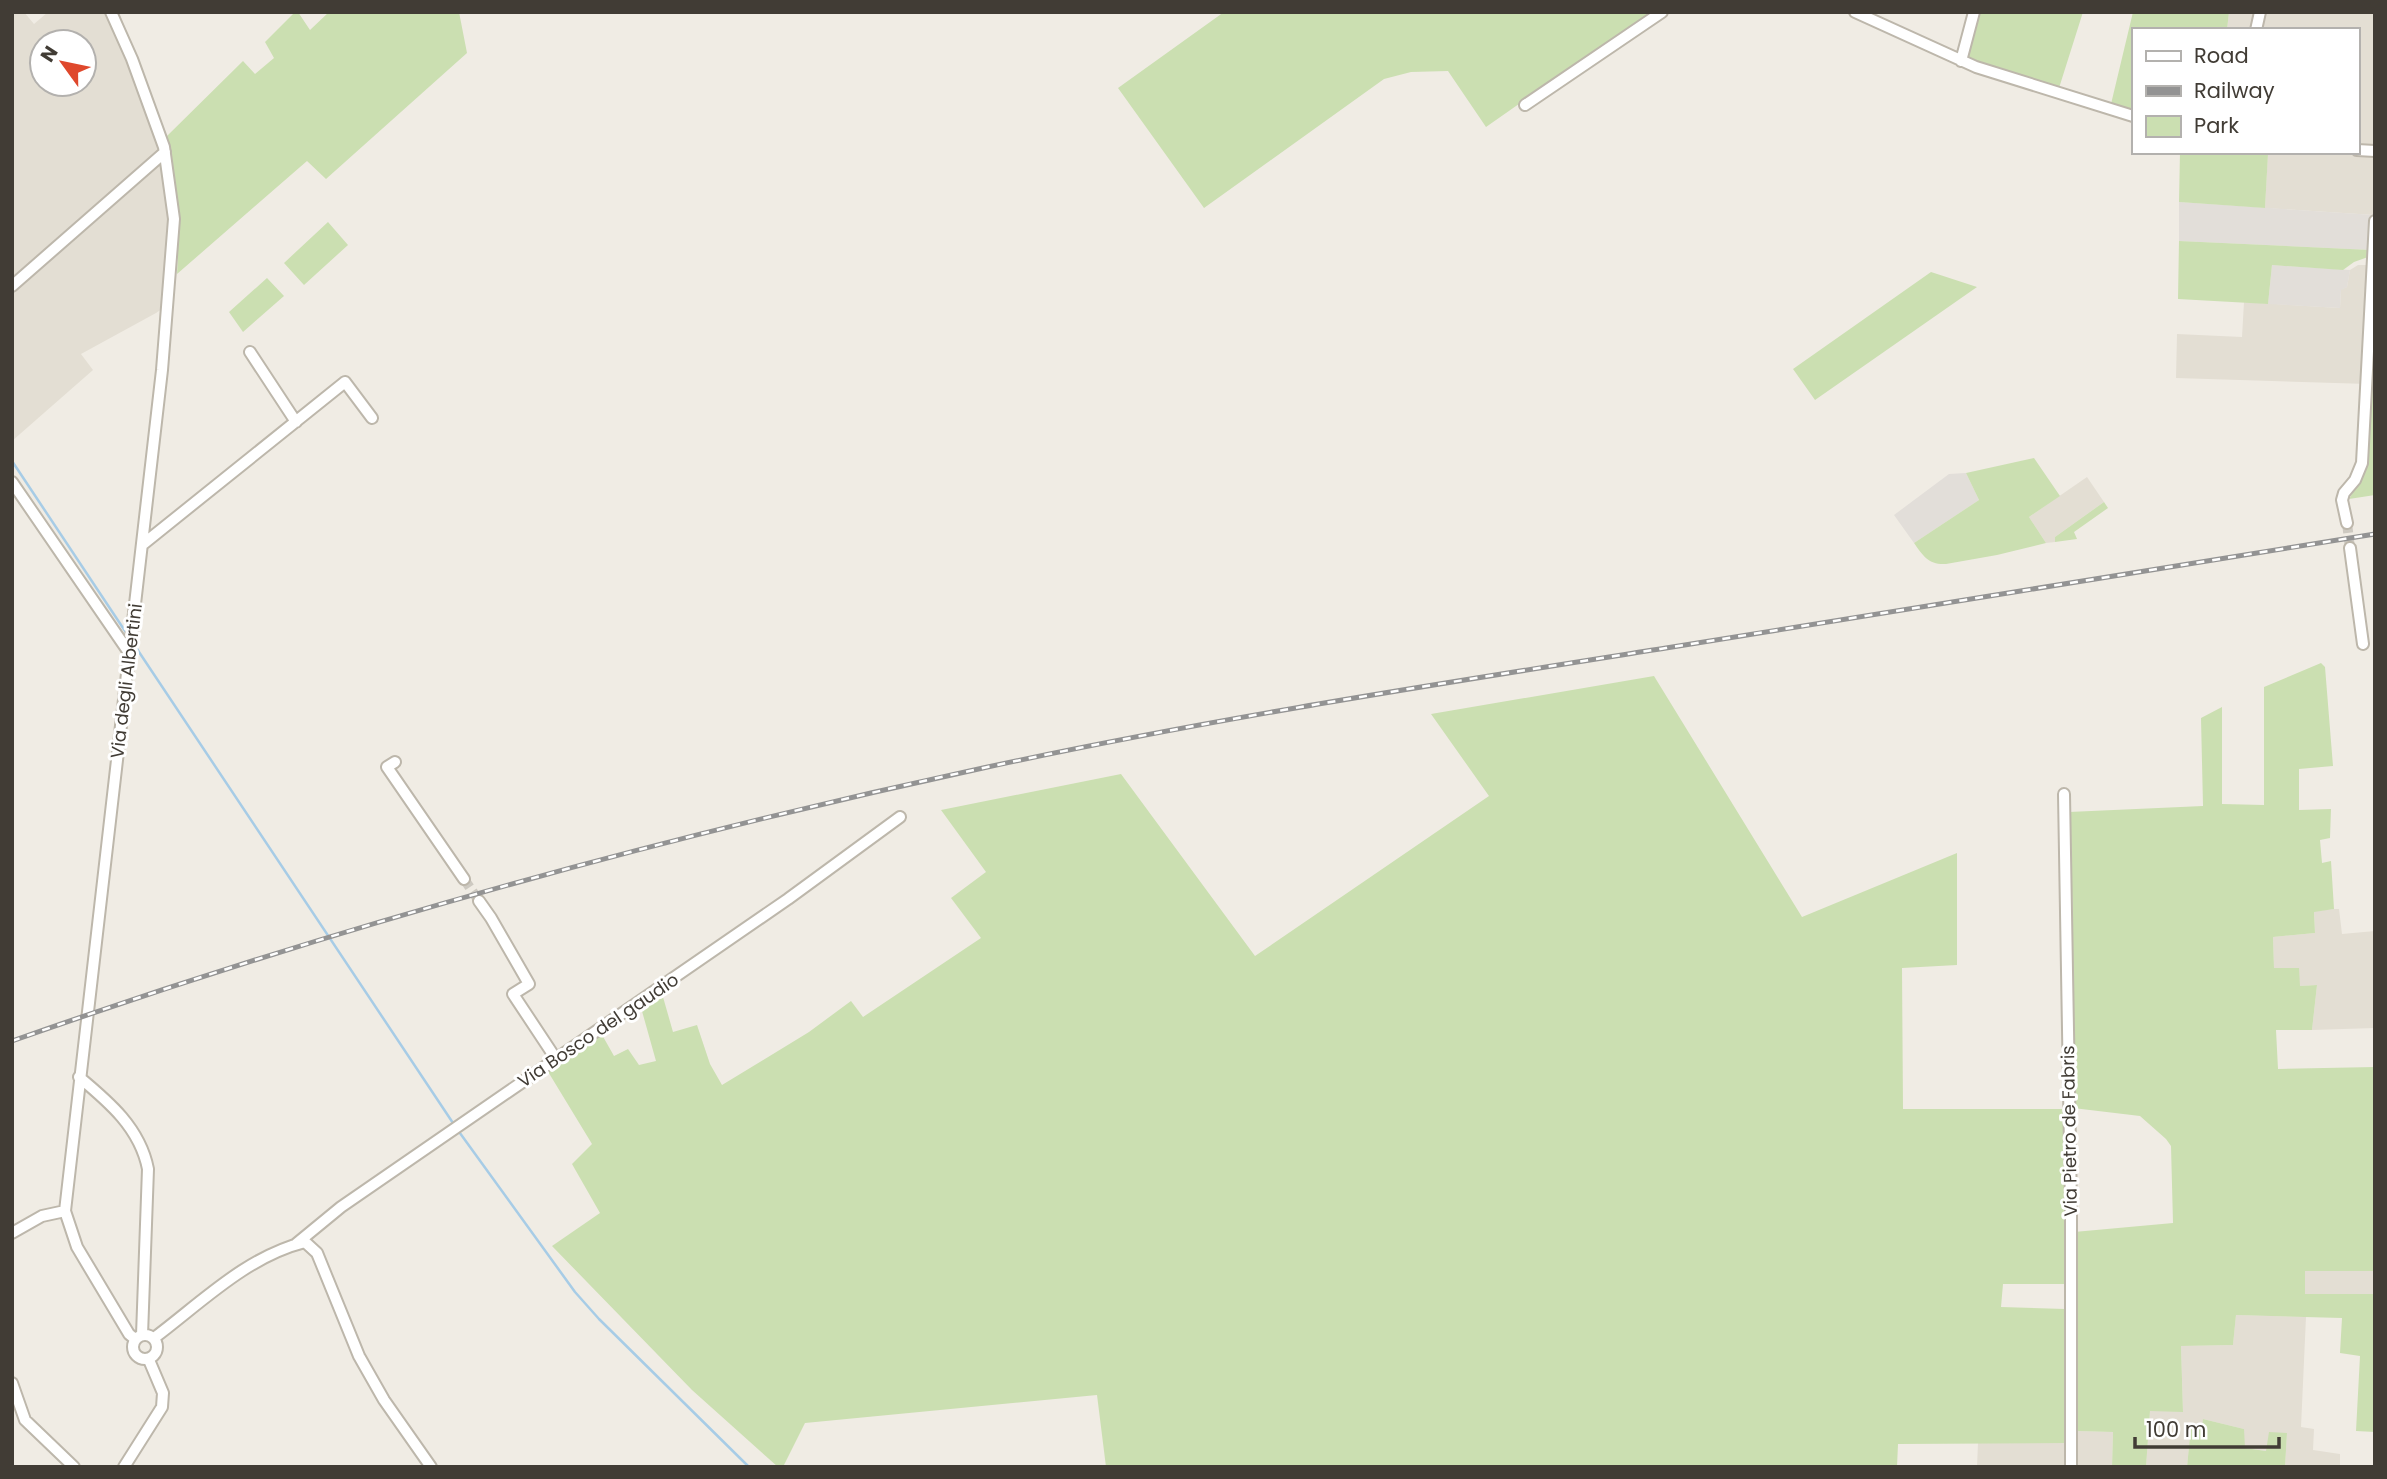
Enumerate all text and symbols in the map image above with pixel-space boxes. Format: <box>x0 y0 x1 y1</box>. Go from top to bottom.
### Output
north arrow <box>28 28 98 98</box>
legend <box>2132 28 2359 154</box>
text: N <box>34 41 64 67</box>
text: Road <box>2194 41 2249 70</box>
text: Railway <box>2194 76 2275 105</box>
text: Park <box>2194 111 2239 140</box>
street label: Via degli Albertini <box>104 602 148 760</box>
street label: Via Bosco del gaudio <box>513 967 683 1093</box>
street label: Via Pietro de Fabris <box>2055 1045 2083 1217</box>
scale bar <box>2135 1406 2278 1450</box>
text: 100 m <box>2146 1415 2206 1444</box>

